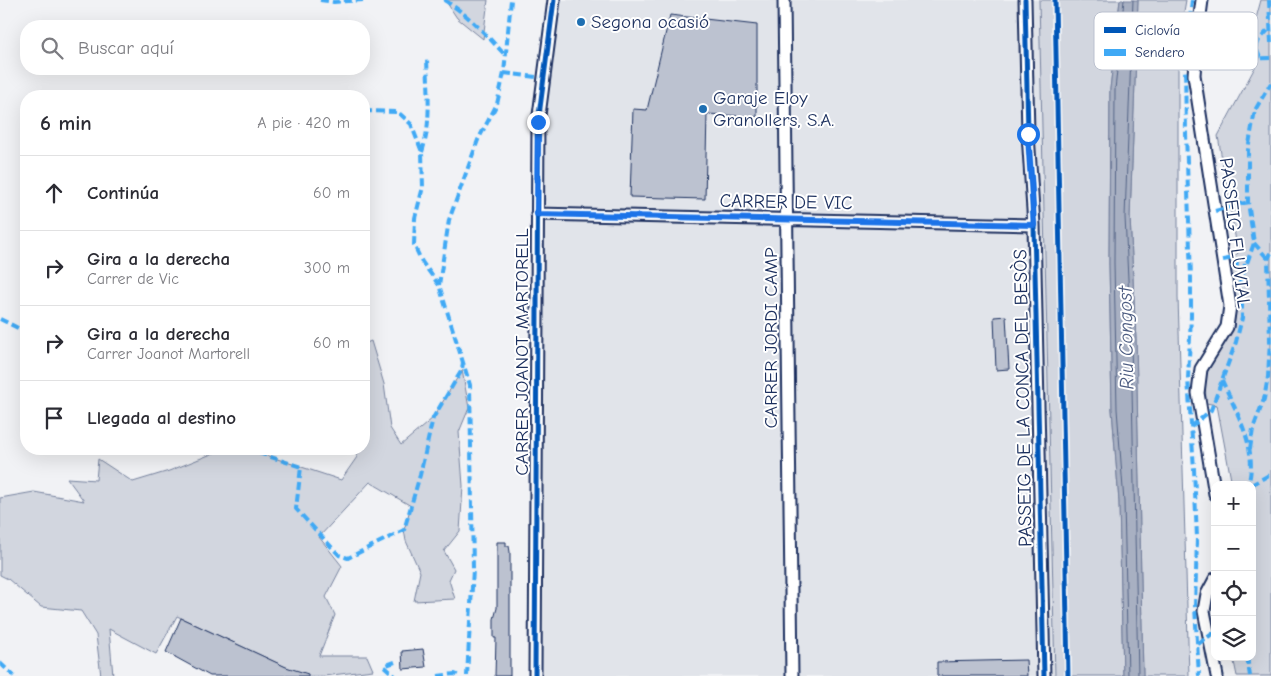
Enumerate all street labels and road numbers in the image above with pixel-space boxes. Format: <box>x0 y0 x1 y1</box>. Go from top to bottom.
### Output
street label: PASSEIG FLUVIAL <box>1215 157 1255 310</box>
street label: CARRER DE VIC <box>719 190 853 214</box>
street label: CARRER JOANOT MARTORELL <box>511 228 533 476</box>
street label: CARRER JORDI CAMP <box>760 247 782 429</box>
street label: PASSEIG DE LA CONCA DEL BESÒS <box>1009 249 1037 547</box>

